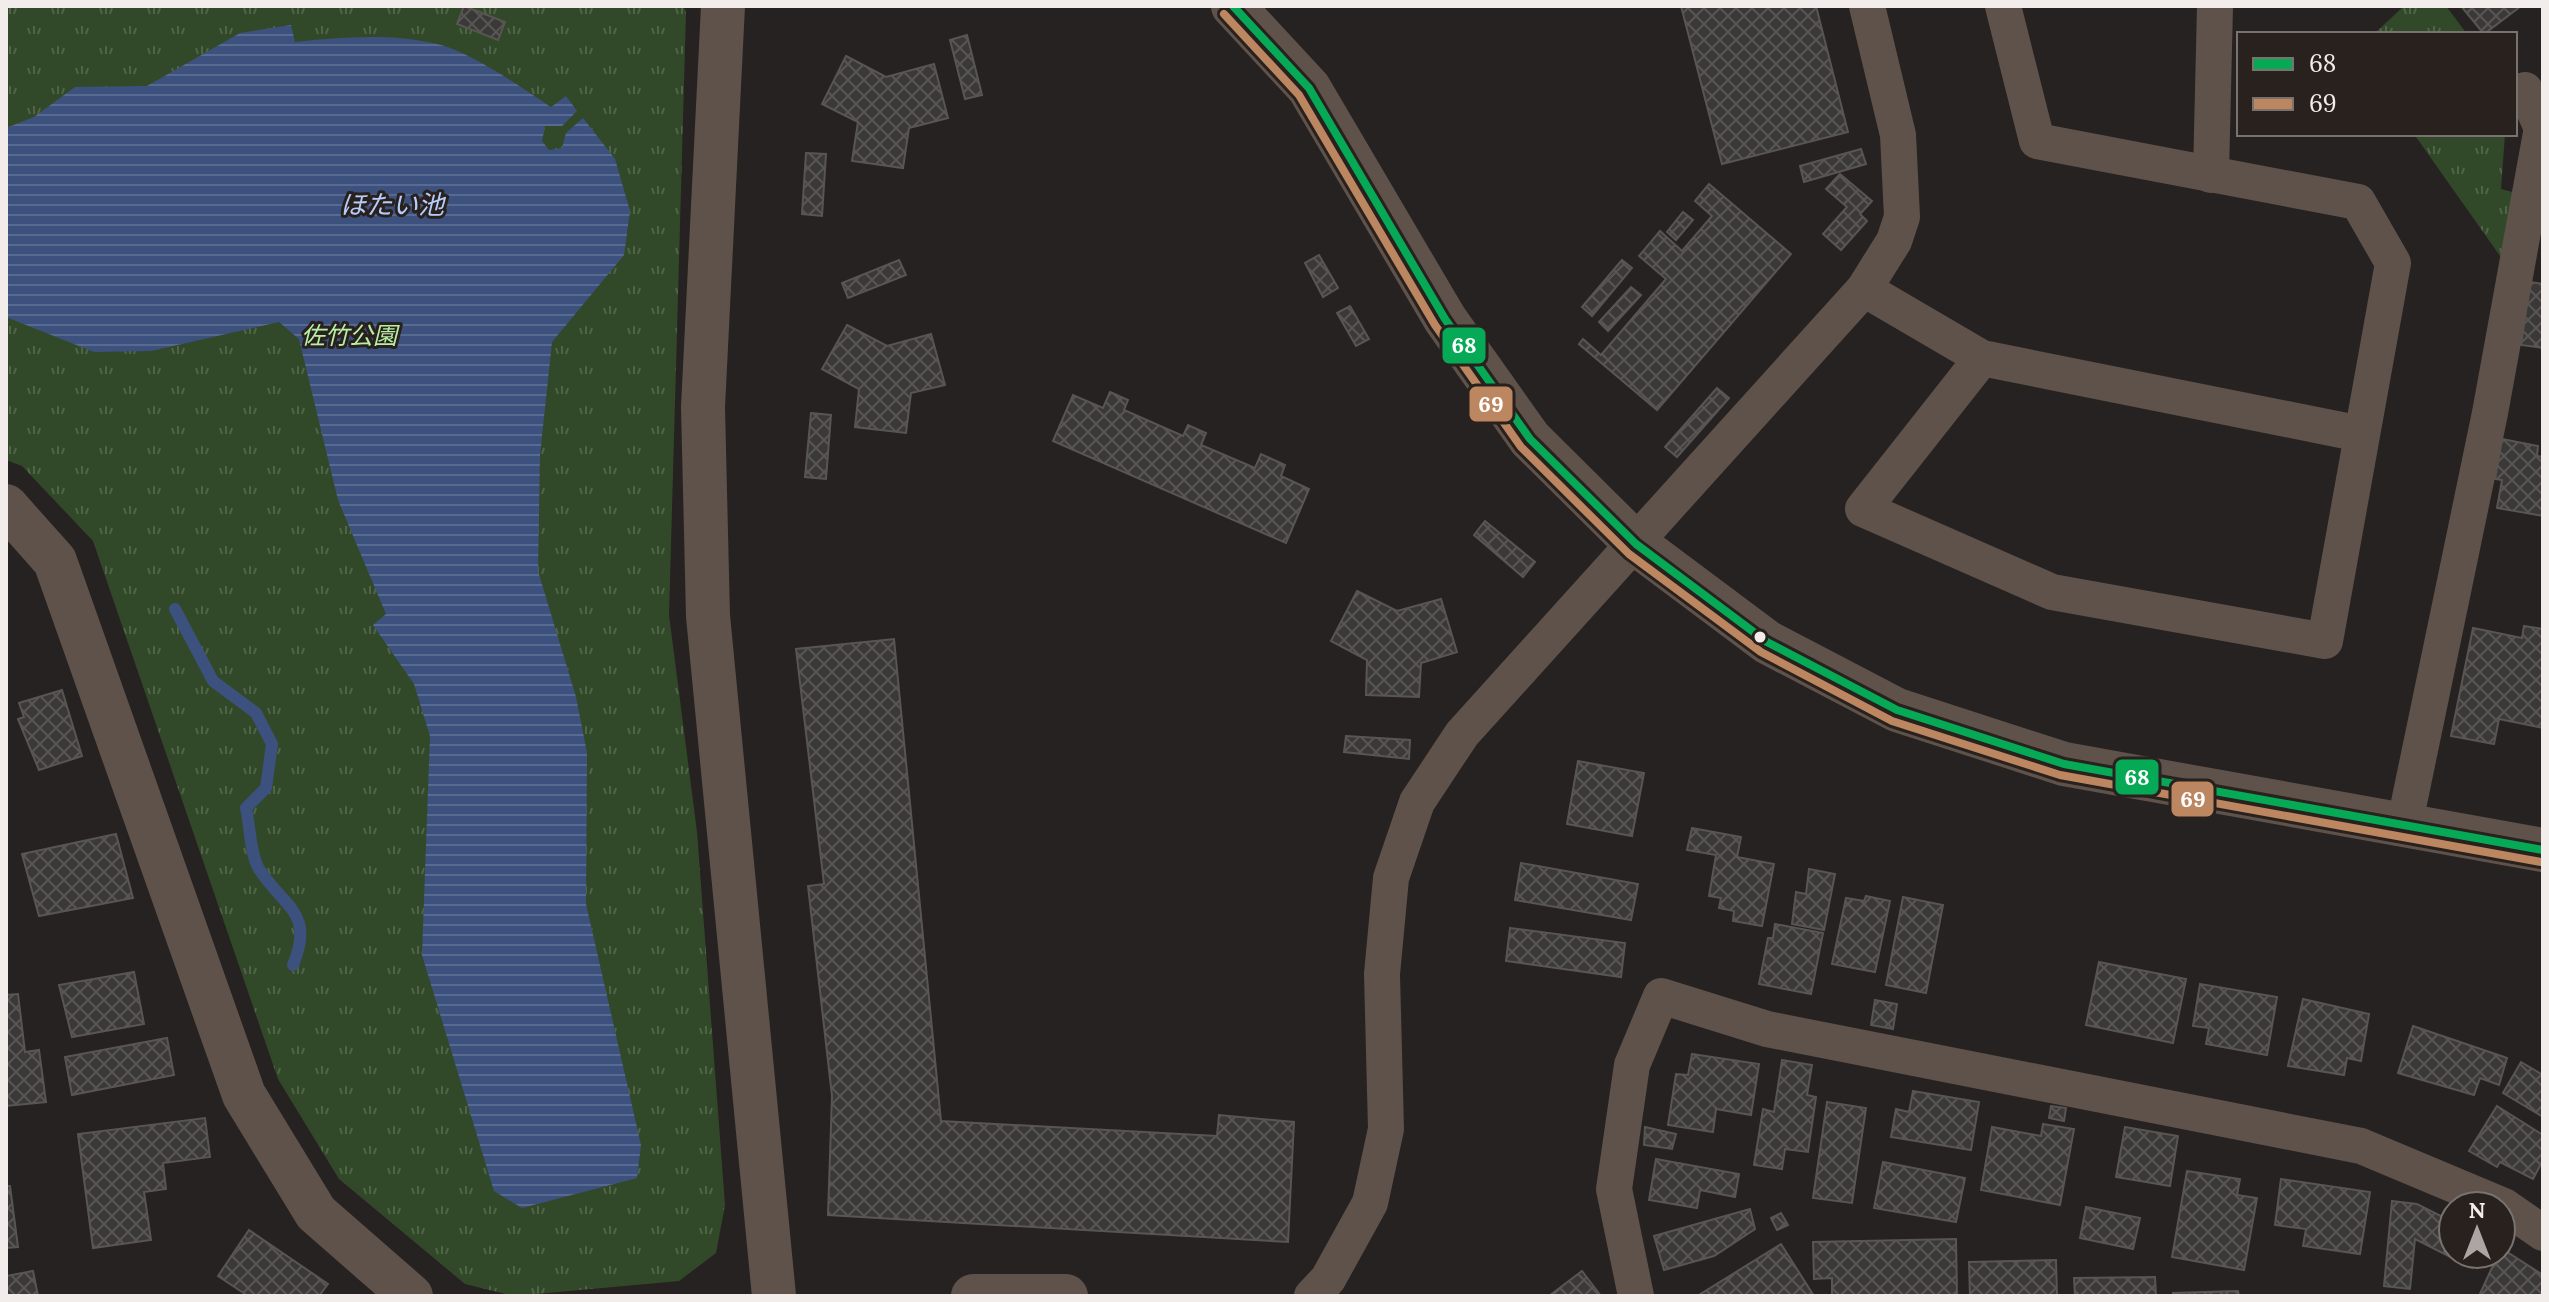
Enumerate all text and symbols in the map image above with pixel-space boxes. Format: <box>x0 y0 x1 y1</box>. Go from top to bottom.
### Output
legend <box>2237 32 2517 136</box>
text: 68 <box>2309 48 2336 79</box>
text: 69 <box>2309 88 2337 119</box>
water label: ほたい池 <box>340 188 447 221</box>
park label: 佐竹公園 <box>301 320 400 351</box>
line badge: 68 <box>1441 326 1487 365</box>
text: 68 <box>1451 331 1477 359</box>
line badge: 69 <box>1468 385 1514 423</box>
text: 69 <box>1478 390 1504 418</box>
unlabelled marker <box>1752 629 1768 645</box>
line badge: 68 <box>2114 758 2160 796</box>
text: 68 <box>2124 763 2150 791</box>
line badge: 69 <box>2170 780 2215 818</box>
text: 69 <box>2180 785 2206 813</box>
north arrow <box>2437 1190 2517 1270</box>
text: N <box>2468 1196 2486 1224</box>

